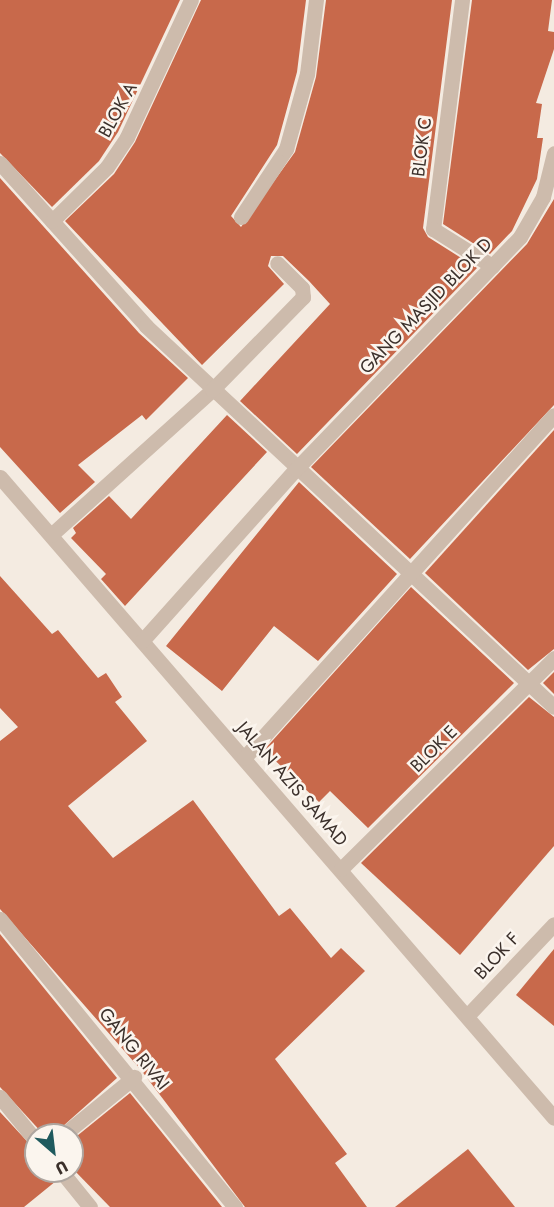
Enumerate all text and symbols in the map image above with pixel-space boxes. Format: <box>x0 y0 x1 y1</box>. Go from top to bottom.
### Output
street label: BLOK A <box>94 79 142 141</box>
street label: BLOK C <box>408 116 436 178</box>
street label: GANG MASJID BLOK D <box>355 233 497 379</box>
street label: JALAN AZIS SAMAD <box>232 717 352 851</box>
street label: BLOK E <box>406 721 462 777</box>
street label: BLOK F <box>470 928 524 984</box>
street label: GANG RIVAI <box>94 1004 174 1094</box>
north arrow <box>24 1123 84 1183</box>
text: U <box>51 1155 72 1180</box>

